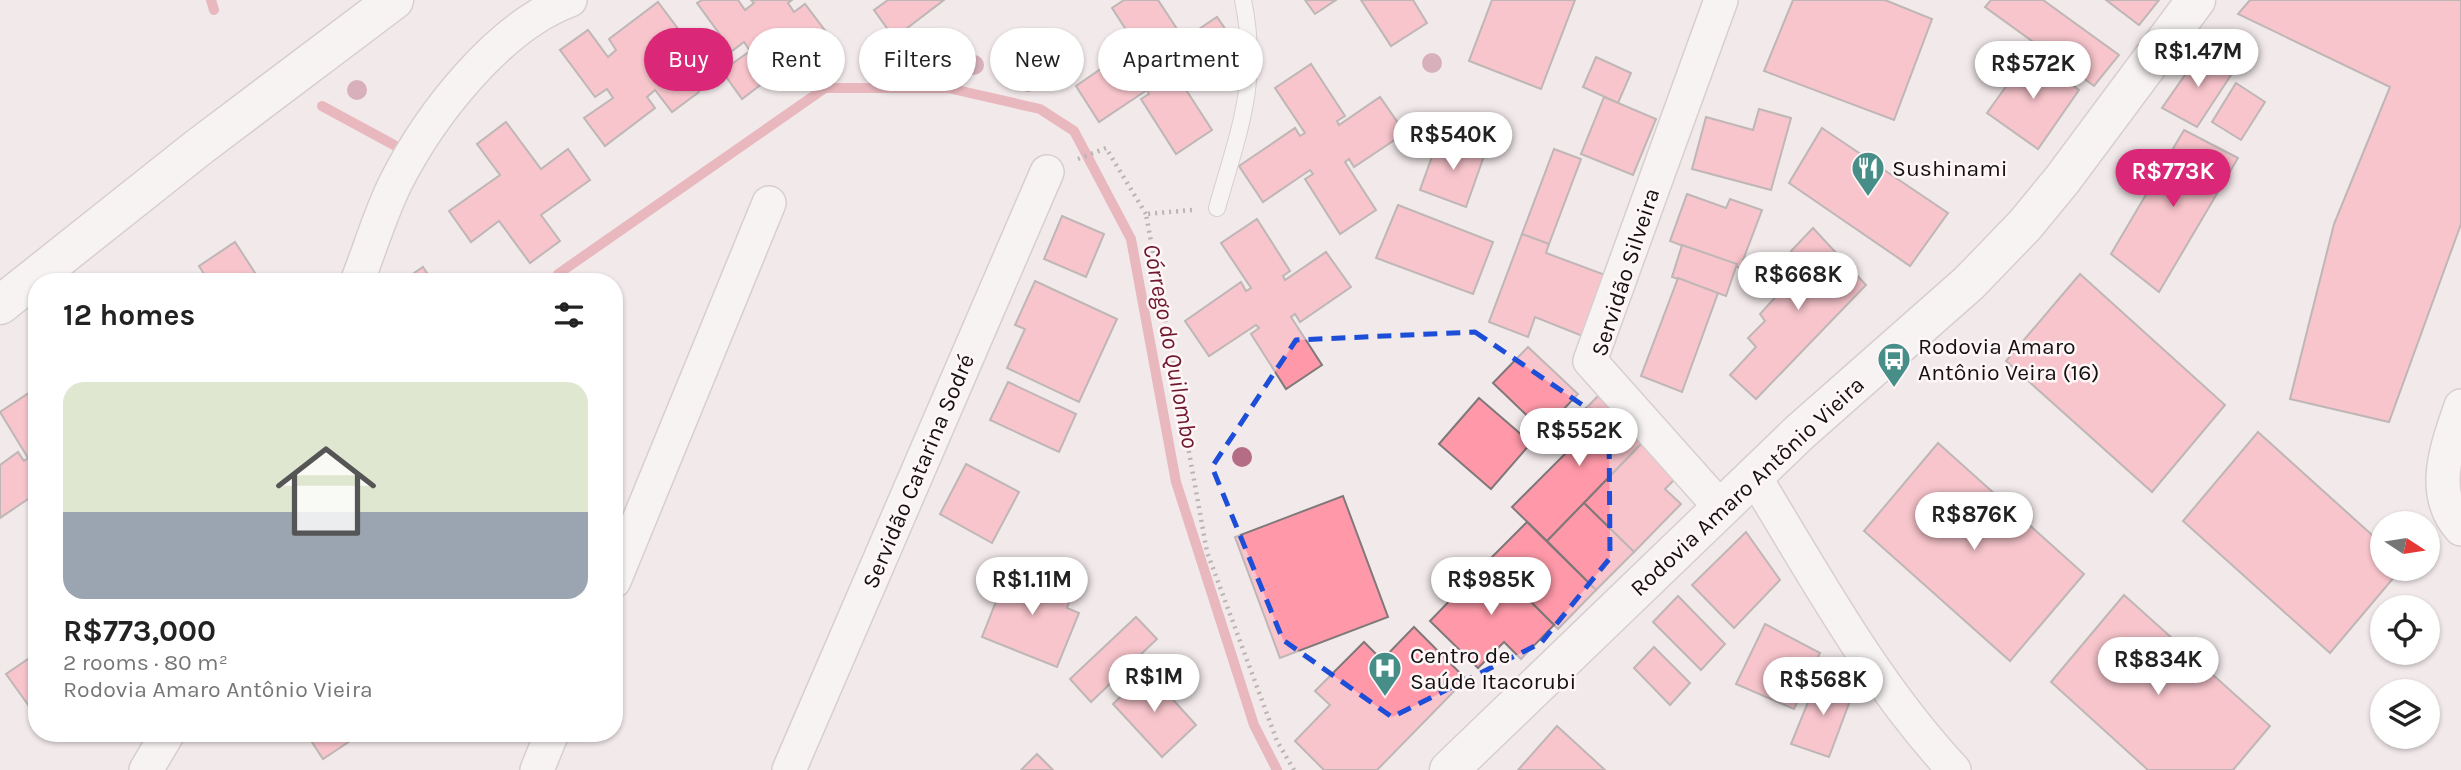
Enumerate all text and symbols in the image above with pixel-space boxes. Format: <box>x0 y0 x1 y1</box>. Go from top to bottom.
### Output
chip: Buy <box>644 28 733 91</box>
chip: Rent <box>747 28 845 91</box>
chip: Filters <box>859 28 976 91</box>
chip: New <box>990 28 1084 91</box>
chip: Apartment <box>1098 28 1263 91</box>
pin: R$1.47M <box>2133 29 2263 89</box>
text: R$1.47M <box>2153 38 2243 65</box>
pin: R$572K <box>1976 42 2090 101</box>
text: R$572K <box>1991 50 2075 77</box>
pin: R$540K <box>1396 113 1510 172</box>
text: R$540K <box>1409 121 1497 148</box>
restaurant icon: Sushinami <box>1849 149 1887 198</box>
pin: R$773K <box>2116 150 2230 209</box>
place label: Sushinami <box>1892 155 2008 182</box>
text: R$773K <box>2132 158 2214 185</box>
street label: Servidão Silveira <box>1586 185 1665 360</box>
water label: Córrego do Quilombo <box>1137 241 1205 451</box>
pin: R$668K <box>1741 252 1855 312</box>
text: R$668K <box>1754 261 1842 288</box>
icon: filters <box>550 296 588 334</box>
text: 12 homes <box>63 297 195 333</box>
place label: Rodovia Amaro Antônio Veira (16) <box>1918 333 2100 386</box>
bus stop icon: Rodovia Amaro Antônio Veira (16) <box>1875 340 1913 389</box>
street label: Servidão Catarina Sodré <box>857 350 980 593</box>
street label: Rodovia Amaro Antônio Vieira <box>1625 371 1870 602</box>
pin: R$552K <box>1522 408 1636 468</box>
text: R$552K <box>1536 417 1622 444</box>
icon: home <box>263 428 389 554</box>
pin: R$876K <box>1917 492 2031 552</box>
text: R$876K <box>1931 501 2017 528</box>
north arrow <box>2370 511 2440 581</box>
map controls <box>2370 511 2440 749</box>
pin: R$1.11M <box>967 558 1097 617</box>
pin: R$985K <box>1434 558 1548 617</box>
text: R$1.11M <box>992 566 1072 593</box>
text: R$985K <box>1447 566 1535 593</box>
button: locate <box>2370 595 2440 665</box>
text: R$773,000 <box>63 613 216 649</box>
pin: R$834K <box>2101 638 2215 697</box>
place label: Centro de Saúde Itacorubi <box>1410 642 1576 695</box>
text: R$834K <box>2114 646 2202 673</box>
text: 2 rooms · 80 m² <box>63 649 228 676</box>
hospital icon: Centro de Saúde Itacorubi <box>1366 649 1404 698</box>
pin: R$1M <box>1113 654 1195 714</box>
pin: R$568K <box>1766 658 1880 717</box>
text: R$1M <box>1125 663 1183 690</box>
text: R$568K <box>1779 666 1867 693</box>
text: Rodovia Amaro Antônio Vieira <box>63 676 373 703</box>
button: layers <box>2370 679 2440 749</box>

